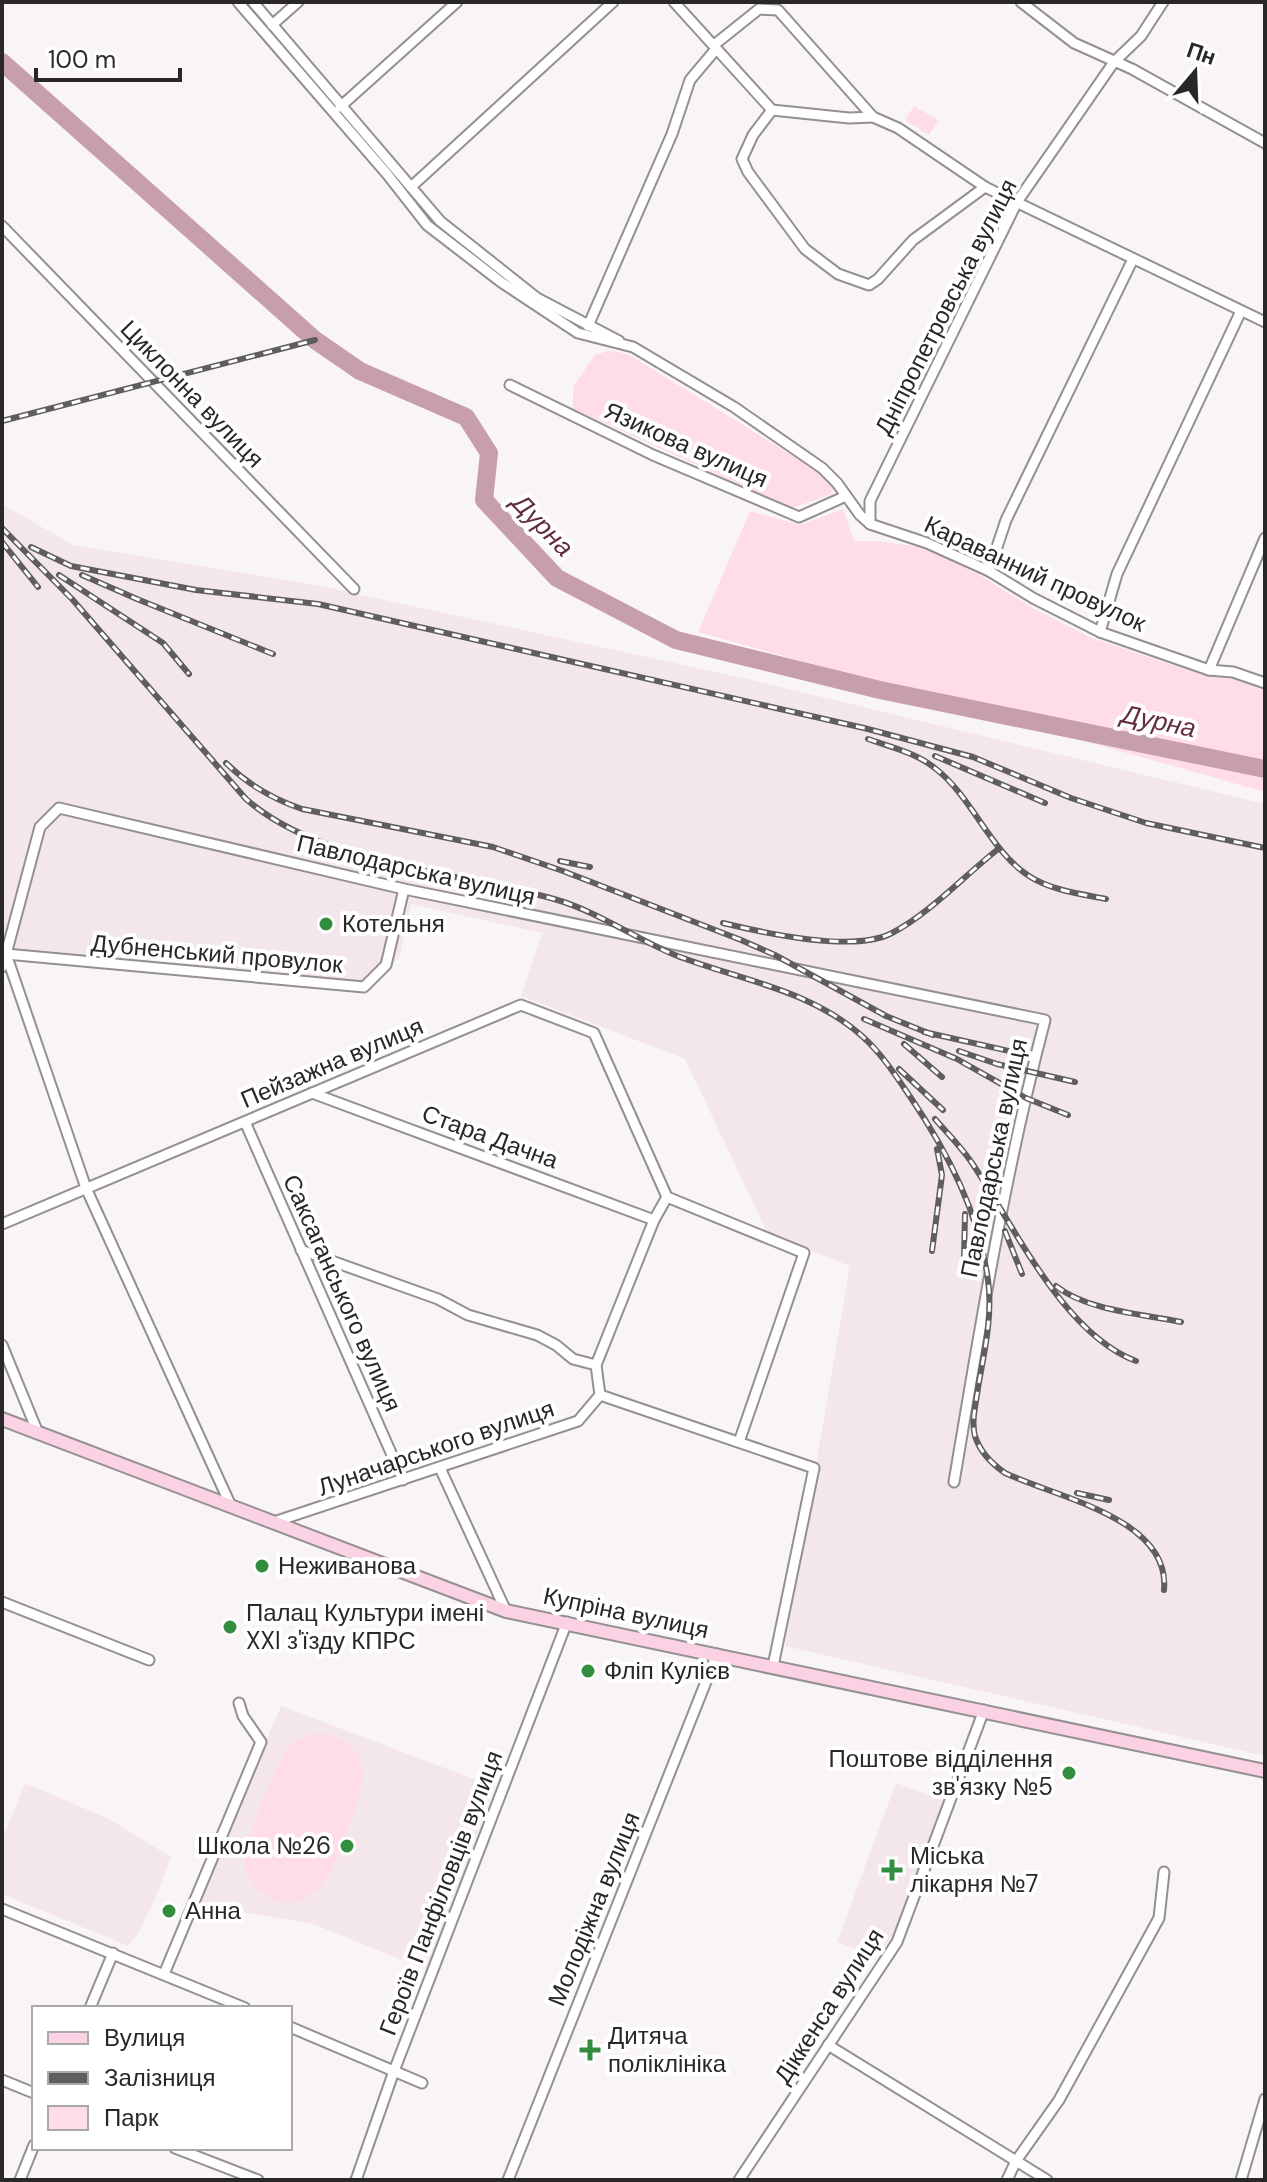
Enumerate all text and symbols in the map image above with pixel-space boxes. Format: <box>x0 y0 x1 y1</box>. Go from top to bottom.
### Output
scale bar <box>36 32 180 82</box>
north arrow <box>1155 32 1235 112</box>
text: Пн <box>1183 35 1220 72</box>
text: 100 m <box>48 44 116 75</box>
street label: Дніпропетровська вулиця <box>867 173 1024 440</box>
street label: Циклонна вулиця <box>114 313 271 474</box>
street label: Язикова вулиця <box>600 395 773 494</box>
water label: Дурна <box>503 484 581 564</box>
street label: Караванний провулок <box>919 509 1151 639</box>
water label: Дурна <box>1116 696 1199 745</box>
street label: Павлодарська вулиця <box>294 827 538 912</box>
place label: Котельня <box>342 908 445 939</box>
marker: Котельня <box>317 915 335 933</box>
street label: Дубненський провулок <box>90 927 345 980</box>
street label: Пейзажна вулиця <box>236 1010 428 1115</box>
street label: Павлодарська вулиця <box>953 1035 1034 1280</box>
street label: Стара Дачна <box>418 1098 563 1176</box>
street label: Саксаганського вулиця <box>276 1169 409 1416</box>
street label: Луначарського вулиця <box>314 1393 558 1503</box>
place label: Неживанова <box>278 1550 417 1581</box>
marker: Неживанова <box>253 1557 271 1575</box>
street label: Купріна вулиця <box>540 1580 712 1645</box>
place label: Палац Культури імені XXI з'їзду КПРС <box>246 1597 484 1656</box>
marker: Палац Культури імені XXI з'їзду КПРС <box>221 1618 239 1636</box>
place label: Фліп Кулієв <box>604 1655 730 1686</box>
marker: Фліп Кулієв <box>579 1662 597 1680</box>
place label: Поштове відділення зв'язку №5 <box>829 1743 1053 1802</box>
street label: Героїв Панфіловців вулиця <box>372 1746 509 2040</box>
marker: Поштове відділення зв'язку №5 <box>1060 1764 1078 1782</box>
street label: Молодіжна вулиця <box>541 1807 647 2010</box>
place label: Школа №26 <box>197 1830 331 1861</box>
marker: Школа №26 <box>338 1837 356 1855</box>
place label: Міська лікарня №7 <box>910 1840 1038 1899</box>
marker: Міська лікарня №7 <box>881 1859 903 1881</box>
place label: Анна <box>185 1895 242 1926</box>
marker: Анна <box>160 1902 178 1920</box>
street label: Діккенса вулиця <box>767 1922 890 2089</box>
legend <box>32 2006 292 2150</box>
place label: Дитяча поліклініка <box>608 2020 727 2079</box>
text: Вулиця <box>104 2022 185 2053</box>
marker: Дитяча поліклініка <box>579 2039 601 2061</box>
text: Залізниця <box>104 2062 216 2093</box>
text: Парк <box>104 2102 159 2133</box>

